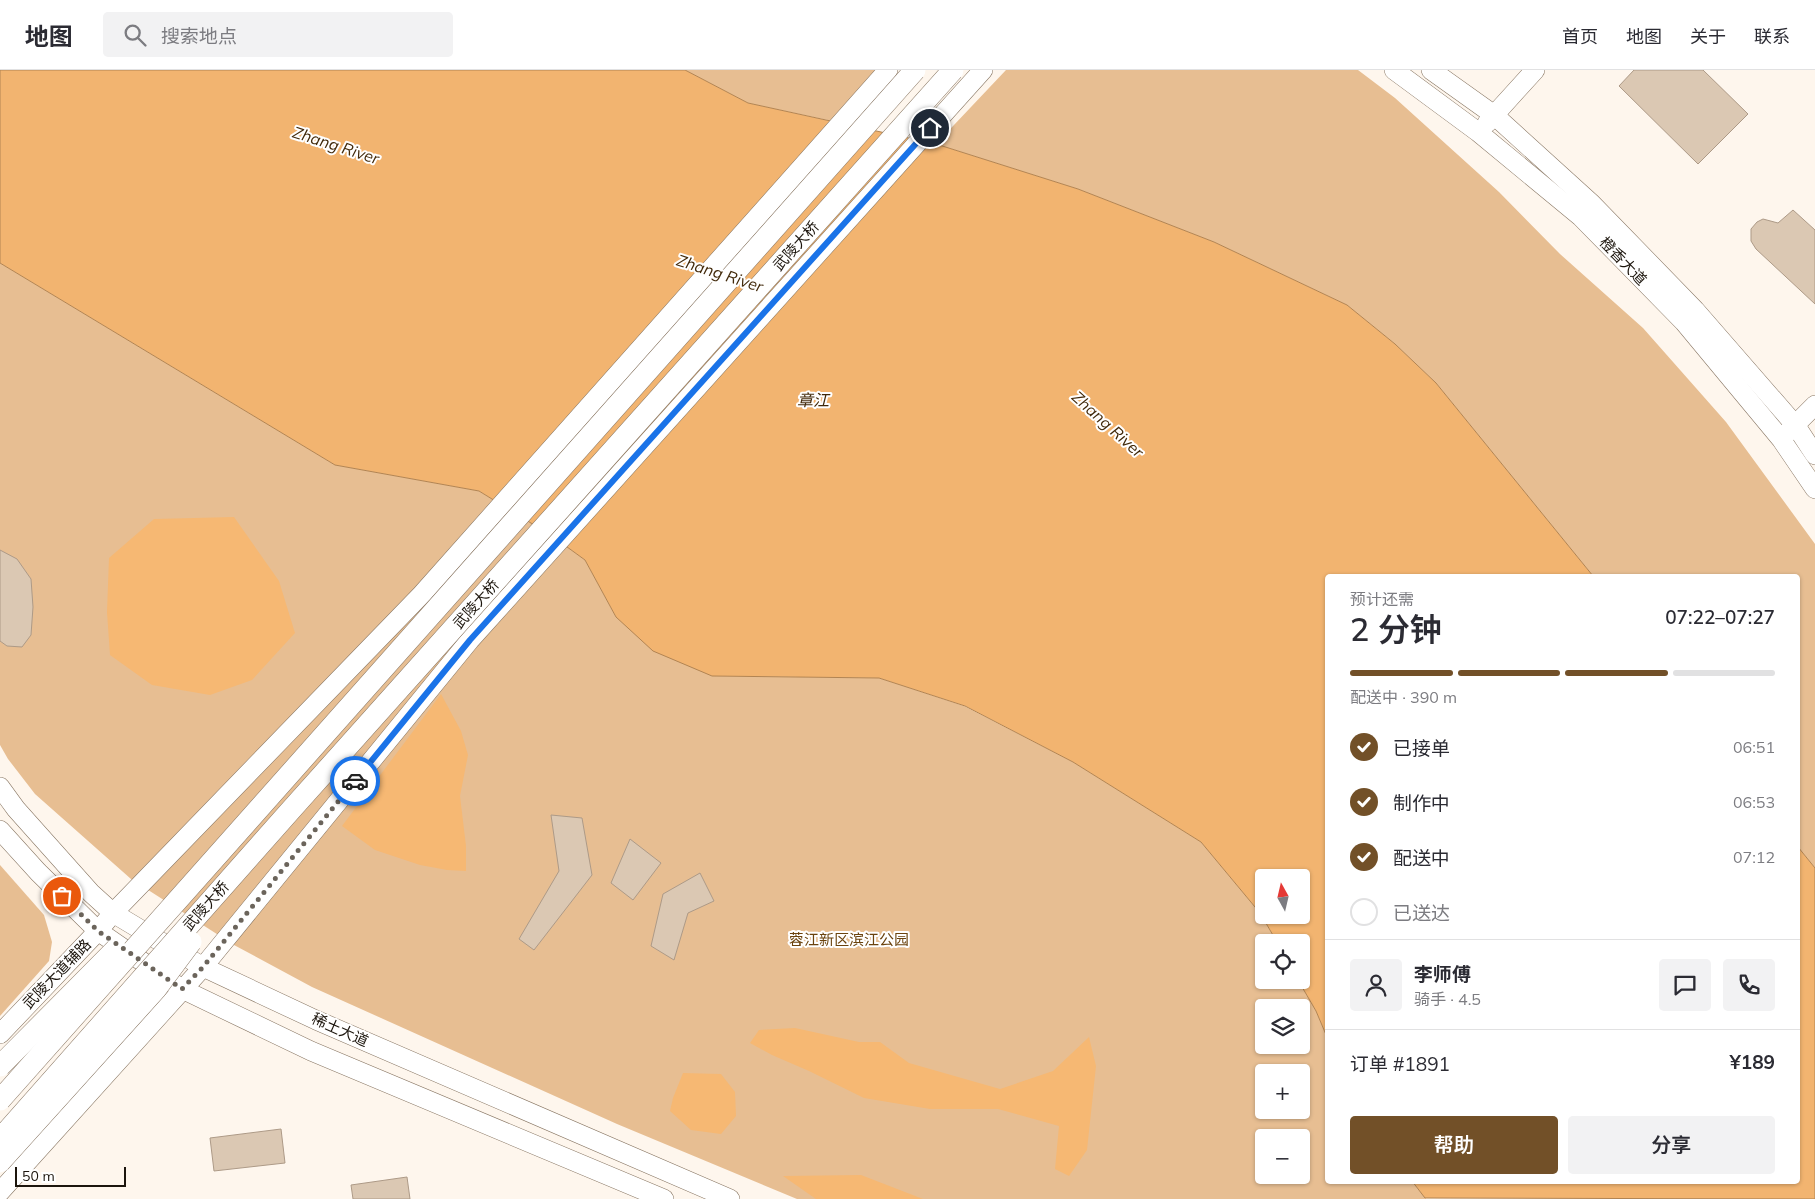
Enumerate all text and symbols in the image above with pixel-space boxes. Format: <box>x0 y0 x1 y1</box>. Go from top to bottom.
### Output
search box <box>103 12 453 57</box>
text: 地图 <box>25 21 73 51</box>
icon: search <box>121 21 149 49</box>
text: 搜索地点 <box>161 24 237 48</box>
text: 首页 <box>1562 25 1598 48</box>
text: 地图 <box>1626 25 1662 48</box>
text: 关于 <box>1690 25 1726 48</box>
text: 联系 <box>1754 25 1790 48</box>
pin <box>909 107 951 149</box>
icon: home <box>916 114 944 142</box>
water label: Zhang River <box>290 122 383 169</box>
street label: 武陵大桥 <box>768 217 823 274</box>
street label: 橙香大道 <box>1596 232 1651 289</box>
water label: Zhang River <box>674 250 767 297</box>
water label: Zhang River <box>1068 387 1149 462</box>
water label: 章江 <box>797 390 831 410</box>
street label: 武陵大桥 <box>448 575 503 632</box>
text: 预计还需 <box>1350 589 1414 609</box>
text: 07:22–07:27 <box>1665 605 1775 629</box>
text: 2 分钟 <box>1350 609 1442 649</box>
text: 配送中 · 390 m <box>1350 687 1457 707</box>
icon: check <box>1350 733 1378 761</box>
text: 已接单 <box>1393 736 1450 760</box>
text: 06:51 <box>1733 737 1775 757</box>
courier <box>330 756 380 806</box>
icon: car <box>341 767 369 795</box>
icon: check <box>1350 788 1378 816</box>
text: 制作中 <box>1393 791 1450 815</box>
text: 06:53 <box>1733 792 1775 812</box>
icon: check <box>1350 843 1378 871</box>
text: 配送中 <box>1393 846 1450 870</box>
text: 07:12 <box>1733 847 1775 867</box>
north arrow <box>1255 869 1310 924</box>
map controls <box>1255 869 1310 1184</box>
pin <box>41 875 83 917</box>
street label: 武陵大桥 <box>178 877 233 934</box>
icon: bag <box>48 882 76 910</box>
text: 已送达 <box>1393 901 1450 925</box>
park label: 蓉江新区滨江公园 <box>789 930 909 949</box>
button: locate <box>1255 934 1310 989</box>
street label: 武陵大道辅路 <box>19 935 95 1013</box>
button: person <box>1350 959 1402 1011</box>
button: chat <box>1659 959 1711 1011</box>
button: phone <box>1723 959 1775 1011</box>
text: 李师傅 <box>1414 962 1471 986</box>
text: 骑手 · 4.5 <box>1414 989 1481 1009</box>
button: layers <box>1255 999 1310 1054</box>
street label: 稀土大道 <box>309 1009 371 1050</box>
text: ¥189 <box>1729 1050 1775 1074</box>
text: 订单 #1891 <box>1350 1052 1450 1076</box>
button: + <box>1255 1064 1310 1119</box>
button: 帮助 <box>1350 1116 1558 1174</box>
button: 分享 <box>1568 1116 1775 1174</box>
button: − <box>1255 1129 1310 1184</box>
scale bar <box>15 1164 126 1187</box>
text: 50 m <box>22 1167 55 1185</box>

